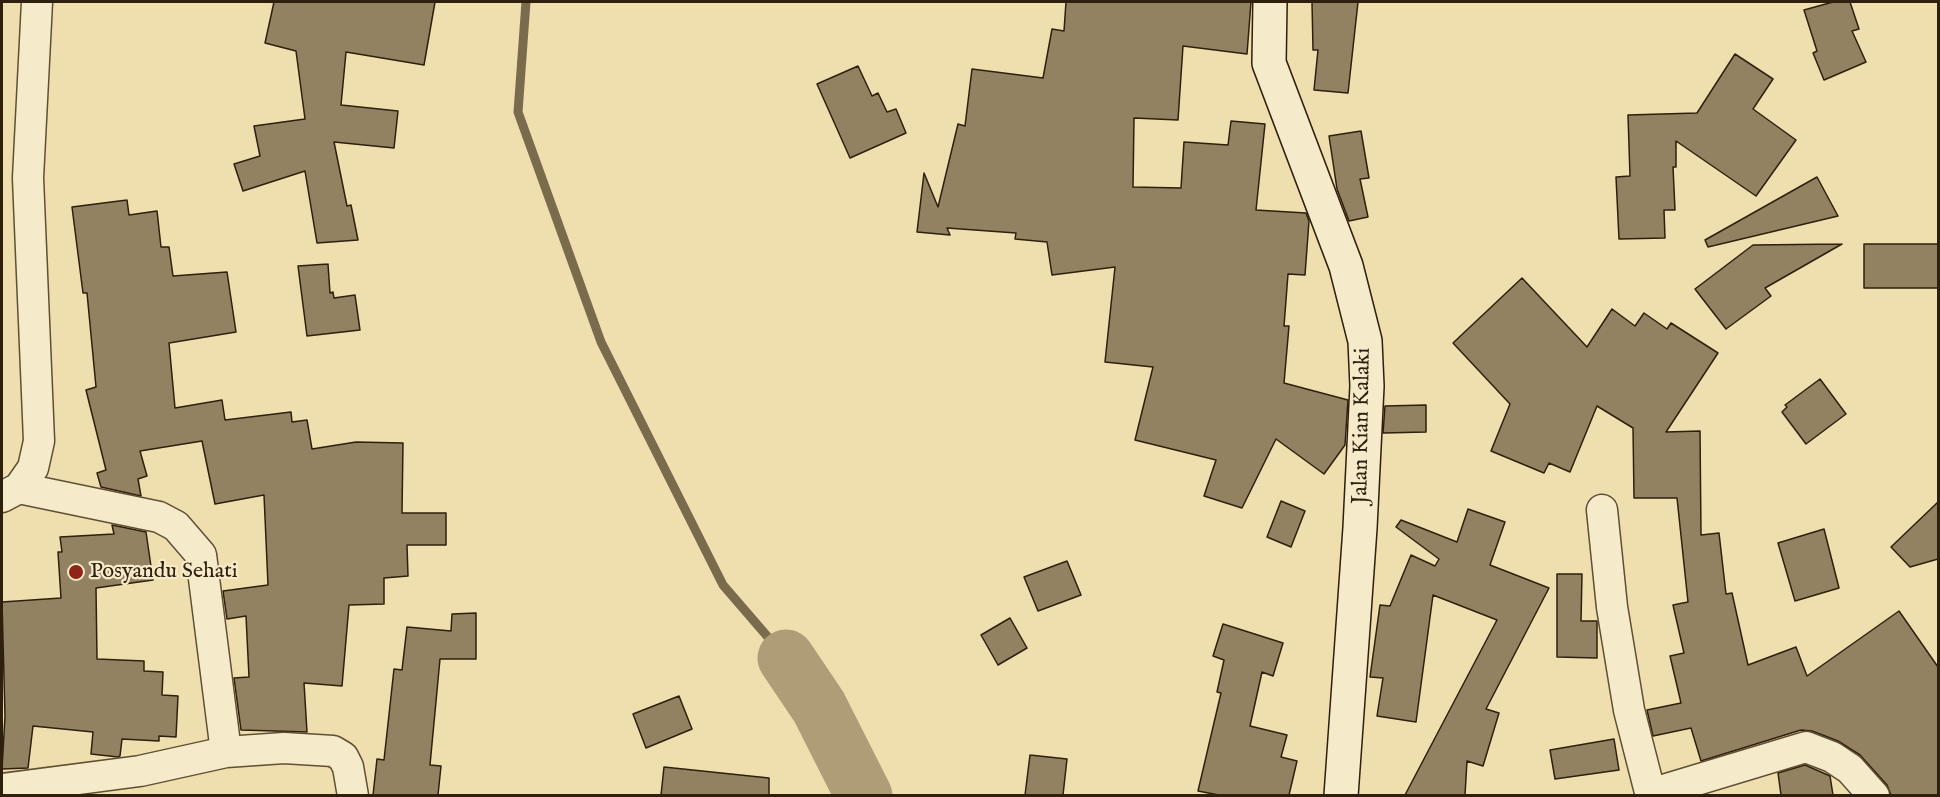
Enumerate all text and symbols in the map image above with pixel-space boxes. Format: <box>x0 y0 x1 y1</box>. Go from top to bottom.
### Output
street label: Jalan Kian Kalaki <box>1348 348 1378 504</box>
place label: Posyandu Sehati <box>90 559 238 585</box>
marker: Posyandu Sehati <box>67 563 85 581</box>

